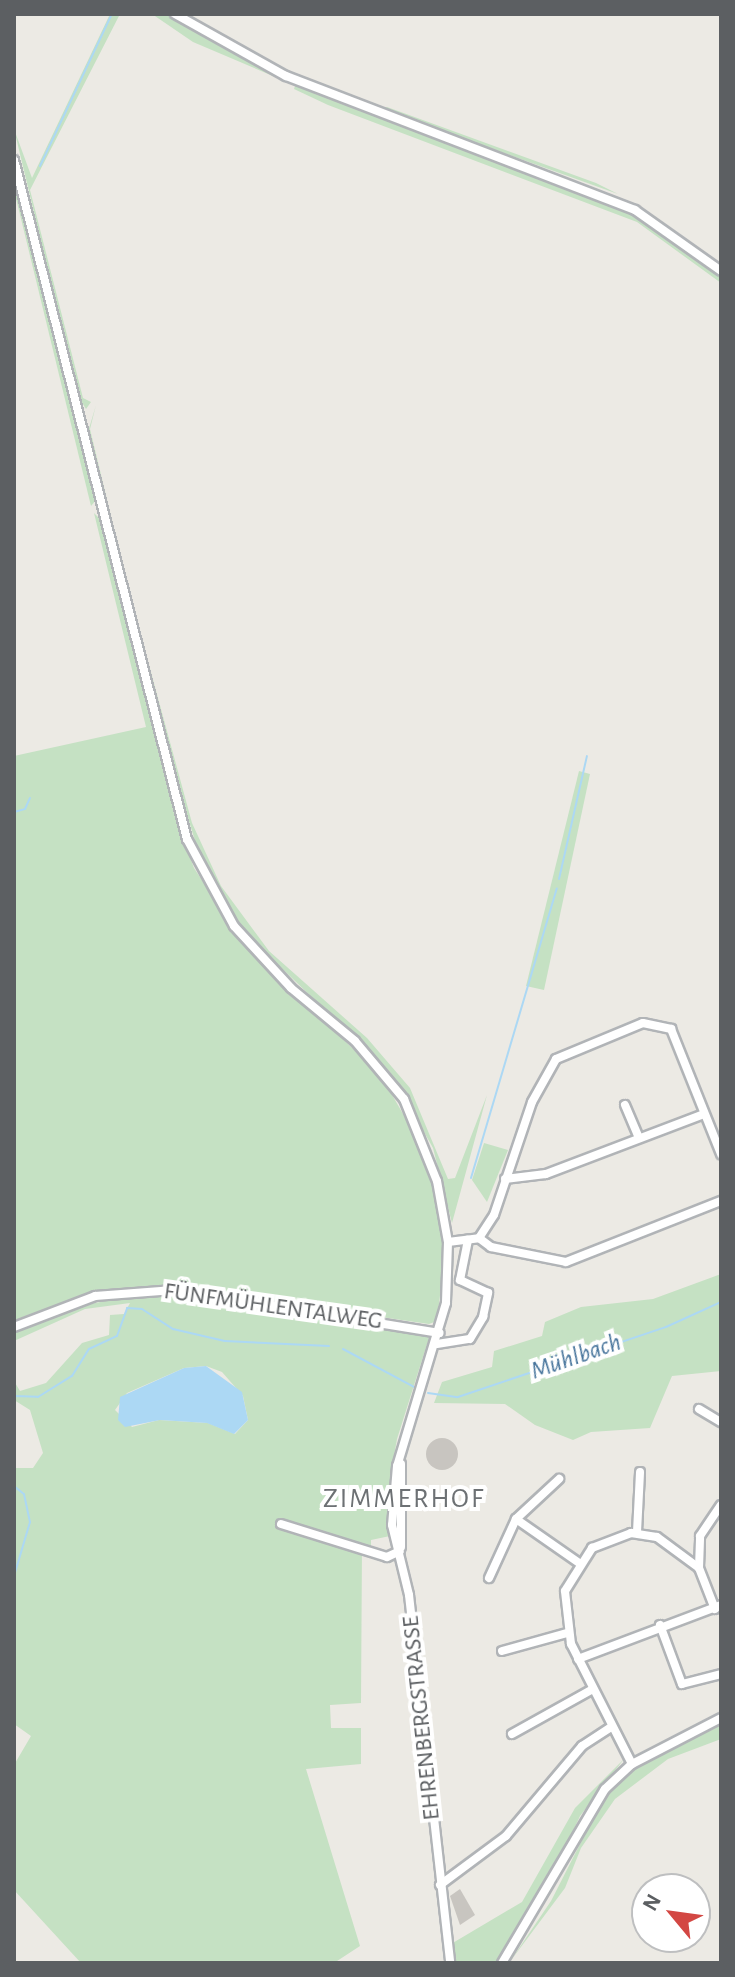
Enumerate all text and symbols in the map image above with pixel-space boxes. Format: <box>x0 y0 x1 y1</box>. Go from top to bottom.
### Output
street label: FÜNFMÜHLENTALWEG <box>162 1277 384 1337</box>
water label: Mühlbach <box>527 1327 625 1387</box>
district label: ZIMMERHOF <box>323 1482 485 1516</box>
street label: EHRENBERGSTRASSE <box>397 1614 447 1822</box>
north arrow <box>631 1873 711 1953</box>
text: N <box>638 1890 665 1914</box>

